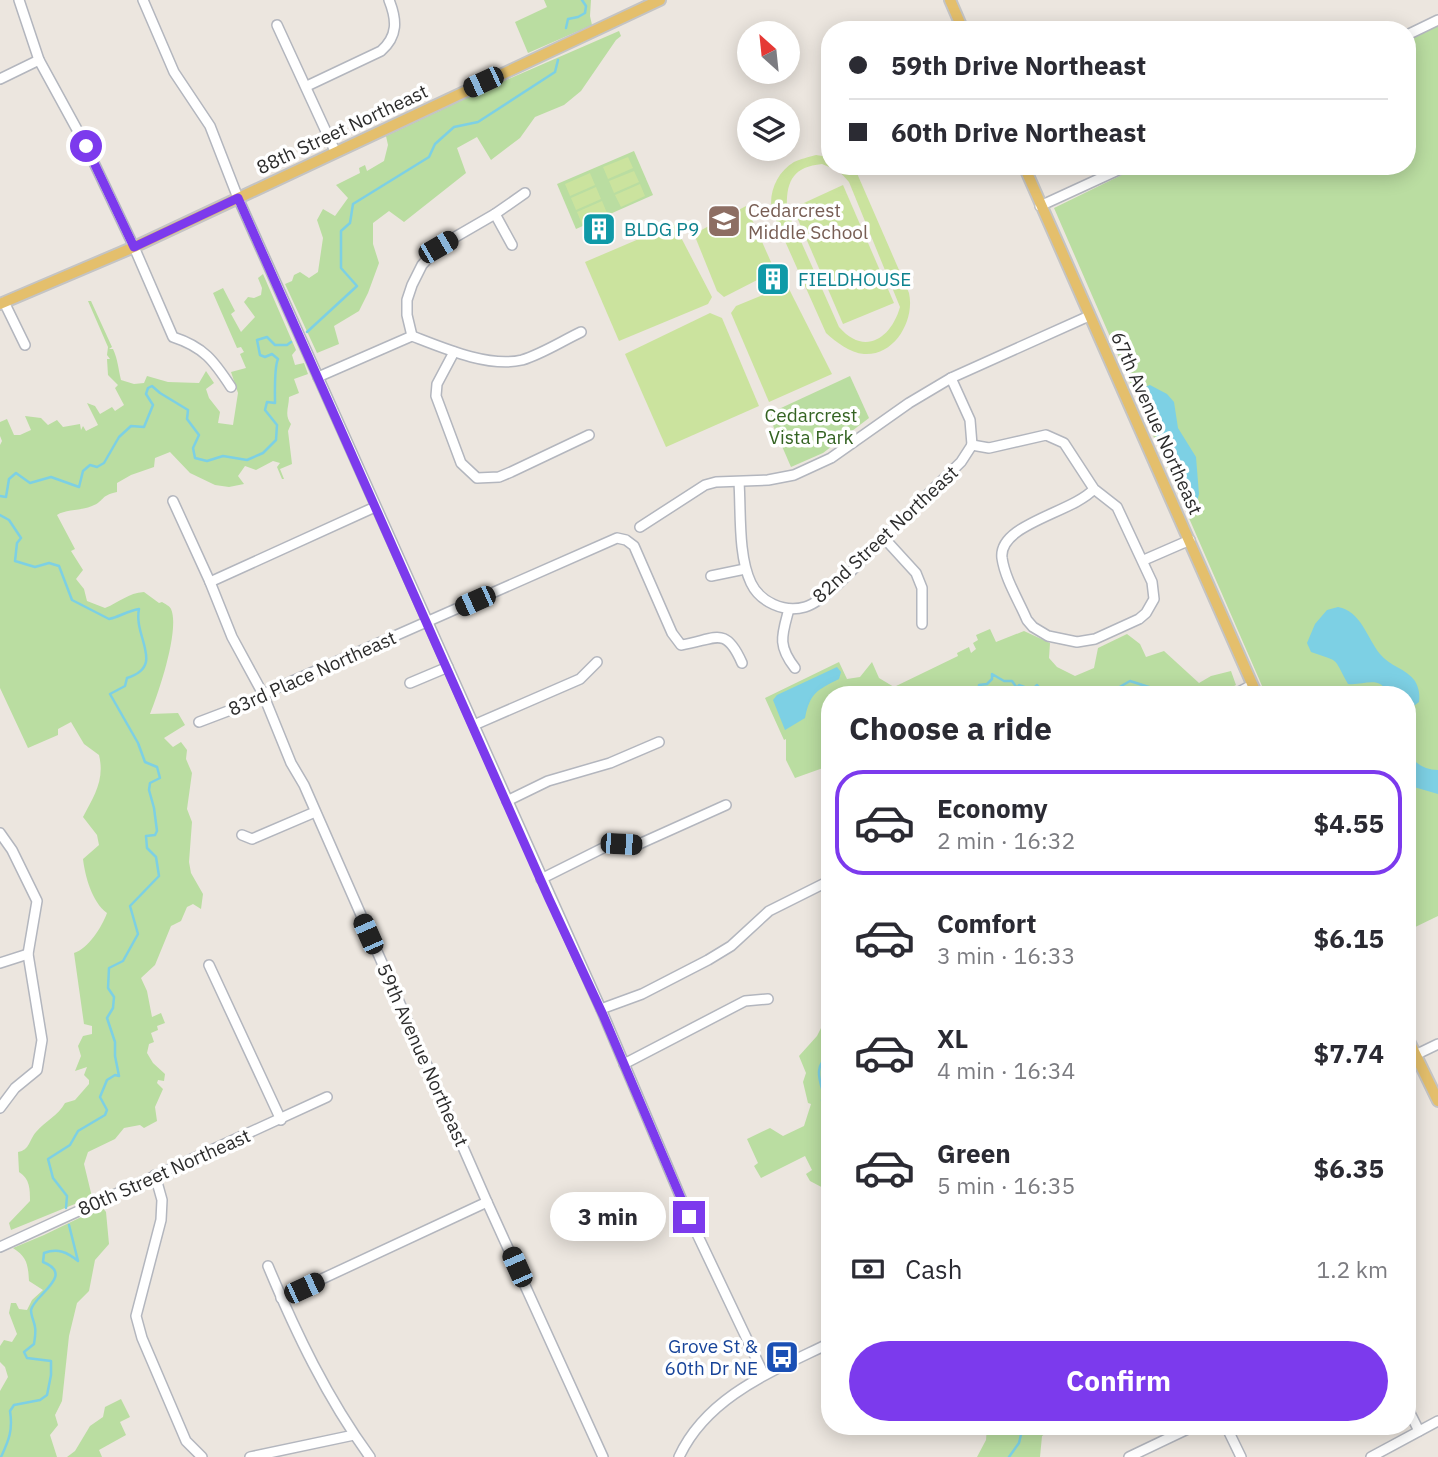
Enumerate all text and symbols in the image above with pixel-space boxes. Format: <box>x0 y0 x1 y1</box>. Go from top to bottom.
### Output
north arrow <box>737 21 800 84</box>
map controls <box>737 21 800 161</box>
text: 59th Drive Northeast <box>891 48 1146 82</box>
car <box>460 64 507 100</box>
street label: 88th Street Northeast <box>253 79 431 179</box>
button: layers <box>737 98 800 161</box>
text: 60th Drive Northeast <box>891 115 1146 149</box>
route start <box>70 130 102 162</box>
place label: Cedarcrest Middle School <box>748 198 868 244</box>
school or university icon: Cedarcrest Middle School <box>705 202 743 240</box>
building icon: BLDG P9 <box>580 210 618 248</box>
place label: BLDG P9 <box>624 217 699 241</box>
car <box>415 227 462 267</box>
building icon: FIELDHOUSE <box>754 260 792 298</box>
place label: FIELDHOUSE <box>798 267 911 291</box>
street label: 67th Avenue Northeast <box>1106 328 1208 518</box>
park label: Cedarcrest Vista Park <box>765 403 857 449</box>
street label: 82nd Street Northeast <box>807 460 963 608</box>
car <box>452 583 499 619</box>
street label: 83rd Place Northeast <box>224 625 400 721</box>
text: Choose a ride <box>849 707 1052 749</box>
icon: car <box>853 791 916 854</box>
text: Economy <box>937 791 1048 825</box>
text: $4.55 <box>1314 806 1384 840</box>
text: 2 min · 16:32 <box>937 825 1075 855</box>
car <box>600 832 643 856</box>
icon: car <box>853 906 916 969</box>
text: Comfort <box>937 906 1036 940</box>
car <box>350 911 387 957</box>
text: $6.15 <box>1314 921 1384 955</box>
text: 3 min · 16:33 <box>937 940 1075 970</box>
street label: 59th Avenue Northeast <box>372 960 474 1150</box>
icon: car <box>853 1021 916 1084</box>
text: XL <box>937 1021 968 1055</box>
text: $7.74 <box>1314 1036 1384 1070</box>
text: 4 min · 16:34 <box>937 1055 1075 1085</box>
street label: 80th Street Northeast <box>74 1123 254 1221</box>
icon: car <box>853 1136 916 1199</box>
text: Green <box>937 1136 1011 1170</box>
text: $6.35 <box>1314 1151 1384 1185</box>
text: 5 min · 16:35 <box>937 1170 1075 1200</box>
callout: 3 min <box>549 1192 664 1242</box>
text: 3 min <box>578 1201 638 1231</box>
route end <box>673 1201 705 1233</box>
car <box>499 1244 536 1290</box>
icon: cash <box>849 1250 887 1288</box>
text: Cash <box>905 1252 962 1286</box>
text: 1.2 km <box>1317 1254 1388 1284</box>
car <box>281 1270 328 1306</box>
place label: Grove St & 60th Dr NE <box>665 1334 758 1380</box>
bus stop icon: Grove St & 60th Dr NE <box>763 1338 801 1376</box>
button: Confirm <box>849 1341 1388 1421</box>

